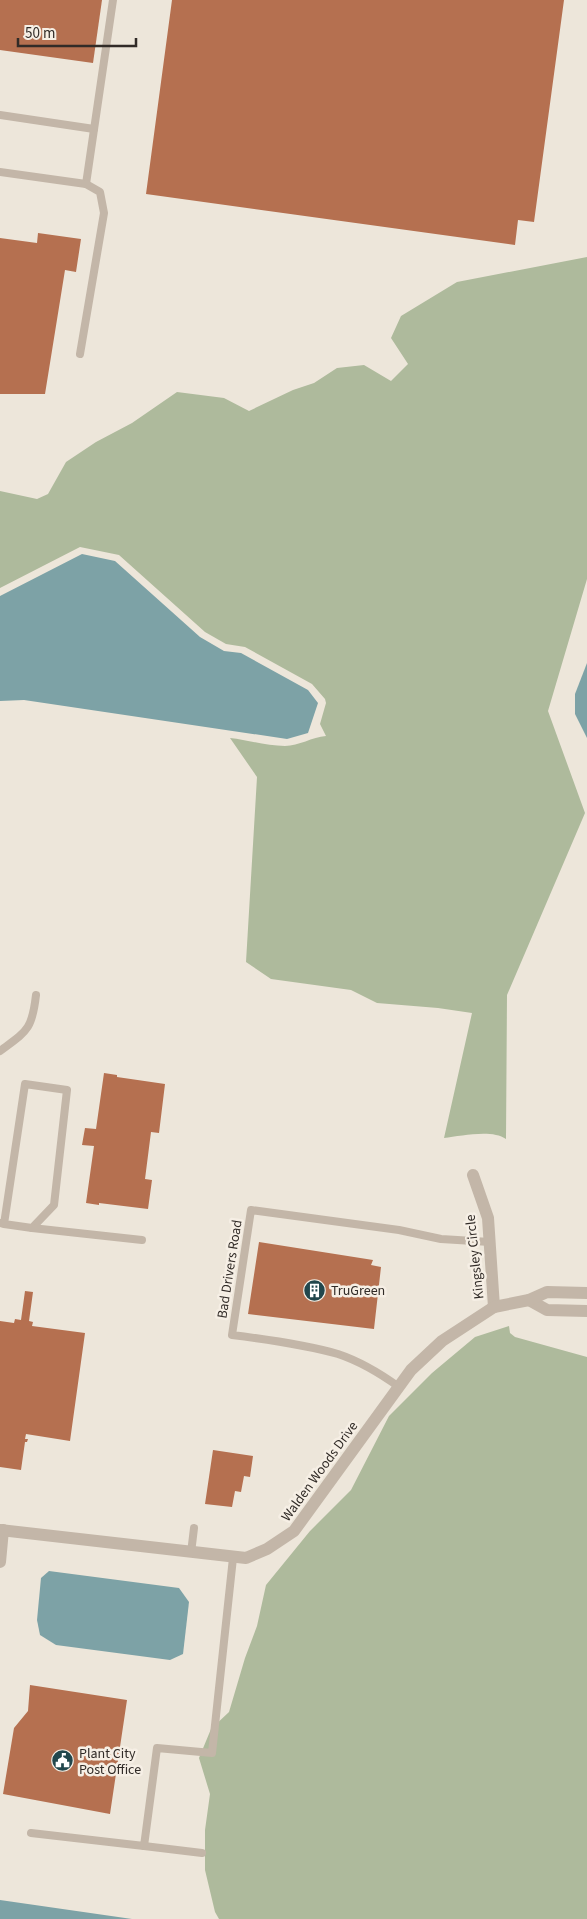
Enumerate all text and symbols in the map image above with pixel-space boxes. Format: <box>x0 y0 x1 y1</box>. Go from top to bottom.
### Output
scale bar <box>18 15 135 47</box>
text: 50 m <box>25 23 55 44</box>
street label: Kingsley Circle <box>461 1213 489 1300</box>
street label: Bad Drivers Road <box>212 1218 248 1320</box>
building icon: TruGreen <box>303 1278 327 1302</box>
place label: TruGreen <box>331 1281 385 1301</box>
street label: Walden Woods Drive <box>277 1417 363 1526</box>
place label: Plant City Post Office <box>79 1744 141 1780</box>
public building icon: Plant City Post Office <box>51 1749 75 1773</box>

